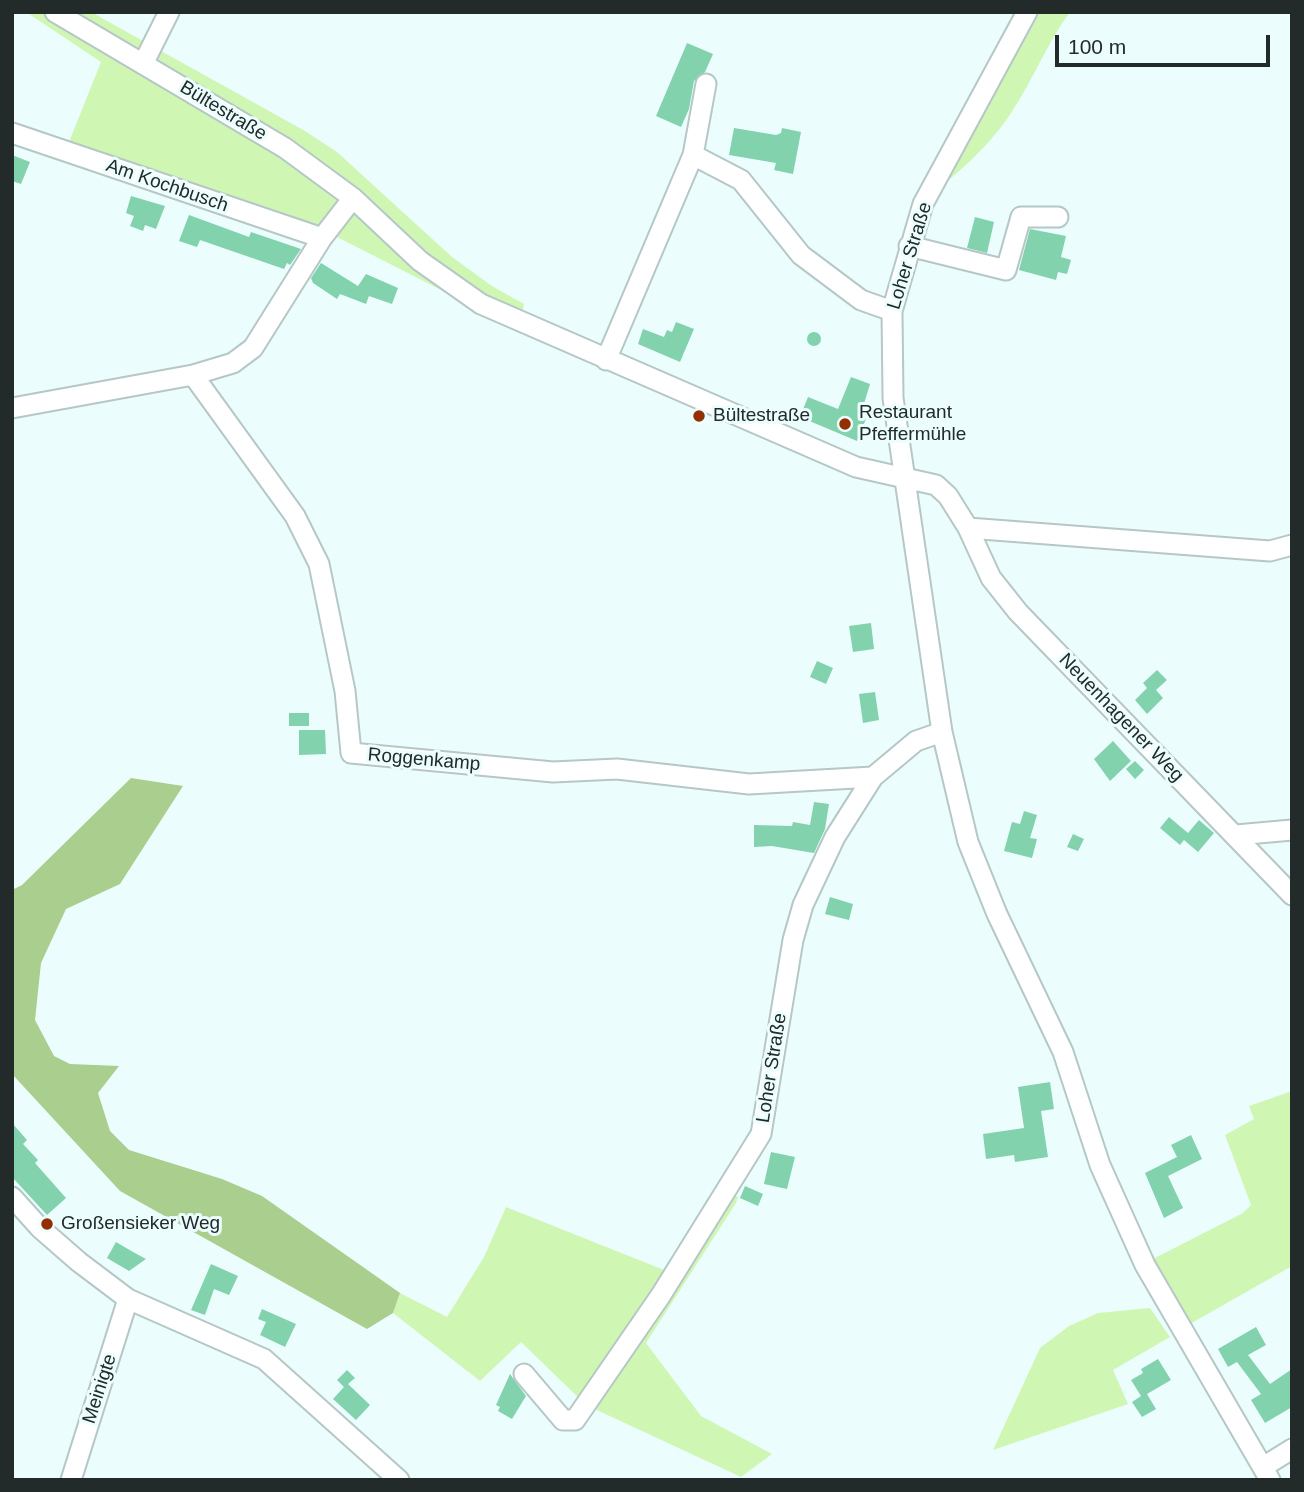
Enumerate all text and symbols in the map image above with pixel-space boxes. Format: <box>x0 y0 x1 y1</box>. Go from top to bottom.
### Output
scale bar <box>1059 21 1274 65</box>
text: 100 m <box>1068 35 1126 58</box>
street label: Bültestraße <box>175 76 271 146</box>
street label: Am Kochbusch <box>103 154 231 218</box>
street label: Loher Straße <box>883 200 937 312</box>
place label: Restaurant Pfeffermühle <box>859 402 966 446</box>
place label: Bültestraße <box>713 405 810 427</box>
marker: Bültestraße <box>691 408 707 424</box>
marker: Restaurant Pfeffermühle <box>837 416 853 432</box>
street label: Neuenhagener Weg <box>1054 649 1188 787</box>
street label: Roggenkamp <box>367 744 481 776</box>
street label: Loher Straße <box>752 1011 792 1125</box>
place label: Großensieker Weg <box>61 1213 220 1235</box>
marker: Großensieker Weg <box>39 1216 55 1232</box>
street label: Meinigte <box>78 1351 122 1427</box>

